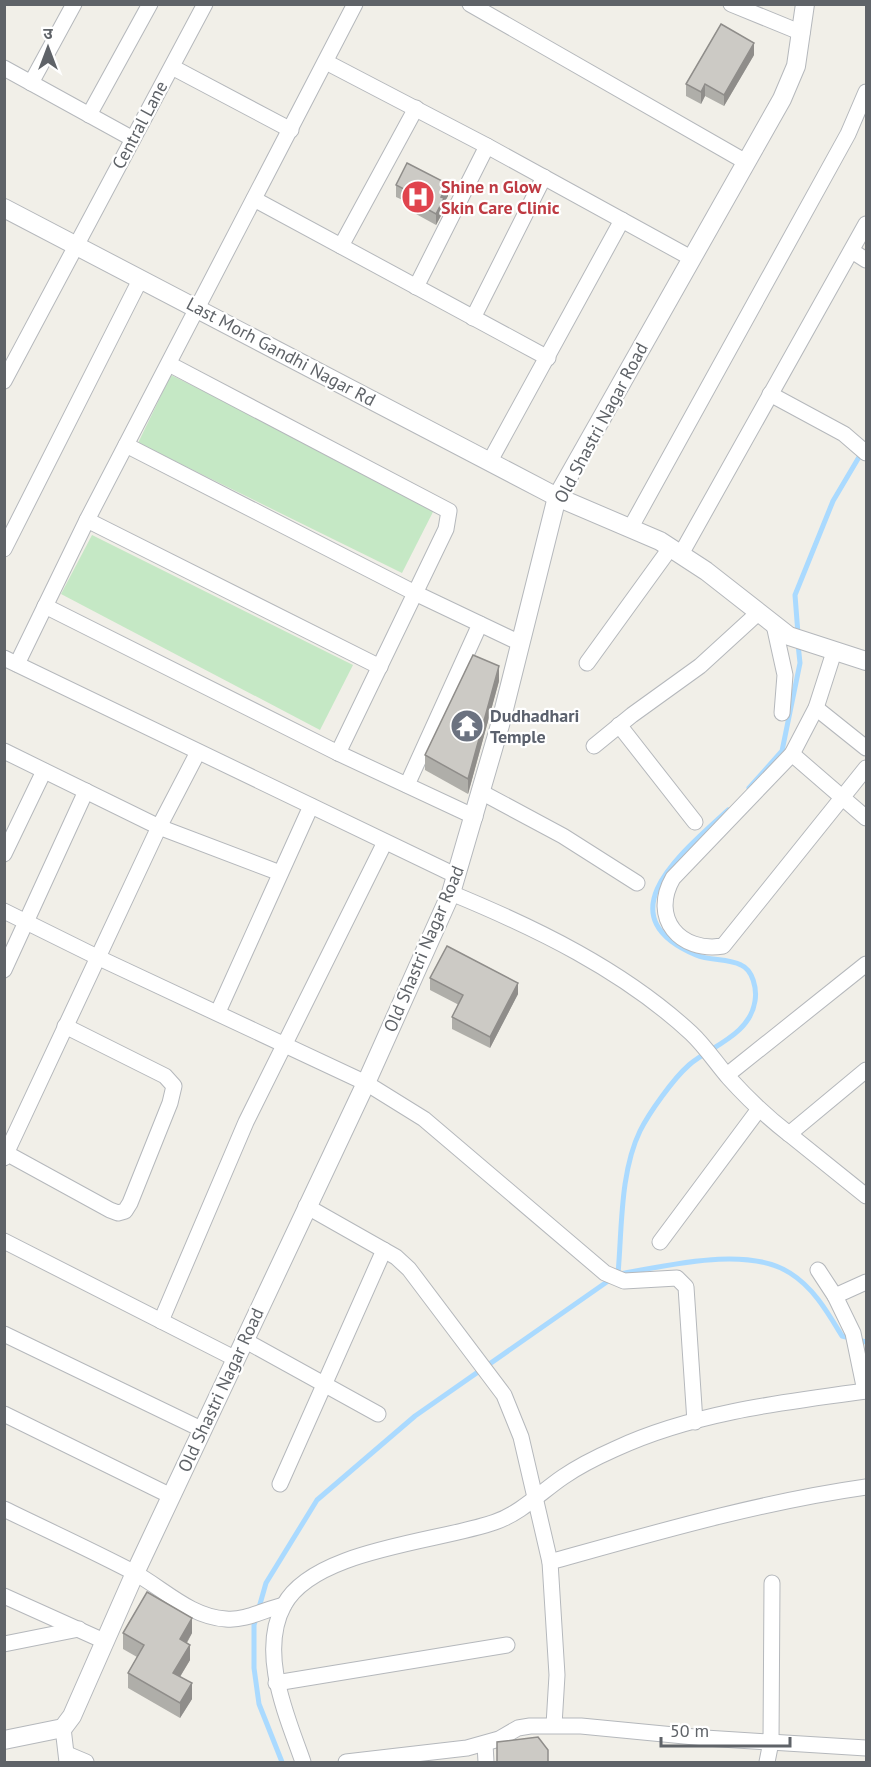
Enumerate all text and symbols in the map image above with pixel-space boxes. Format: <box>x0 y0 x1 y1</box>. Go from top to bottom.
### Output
north arrow <box>18 18 78 78</box>
text: उ <box>43 23 53 43</box>
street label: Central Lane <box>107 77 172 173</box>
place label: Shine n Glow Skin Care Clinic <box>441 175 560 219</box>
hospital icon: Shine n Glow Skin Care Clinic <box>400 179 436 215</box>
street label: Last Morh Gandhi Nagar Rd <box>183 292 380 411</box>
street label: Old Shastri Nagar Road <box>549 339 653 507</box>
place label: Dudhadhari Temple <box>490 704 579 748</box>
temple icon: Dudhadhari Temple <box>449 708 485 744</box>
street label: Old Shastri Nagar Road <box>378 862 469 1035</box>
street label: Old Shastri Nagar Road <box>172 1304 269 1476</box>
scale bar <box>661 1710 790 1748</box>
text: 50 m <box>670 1719 709 1742</box>

